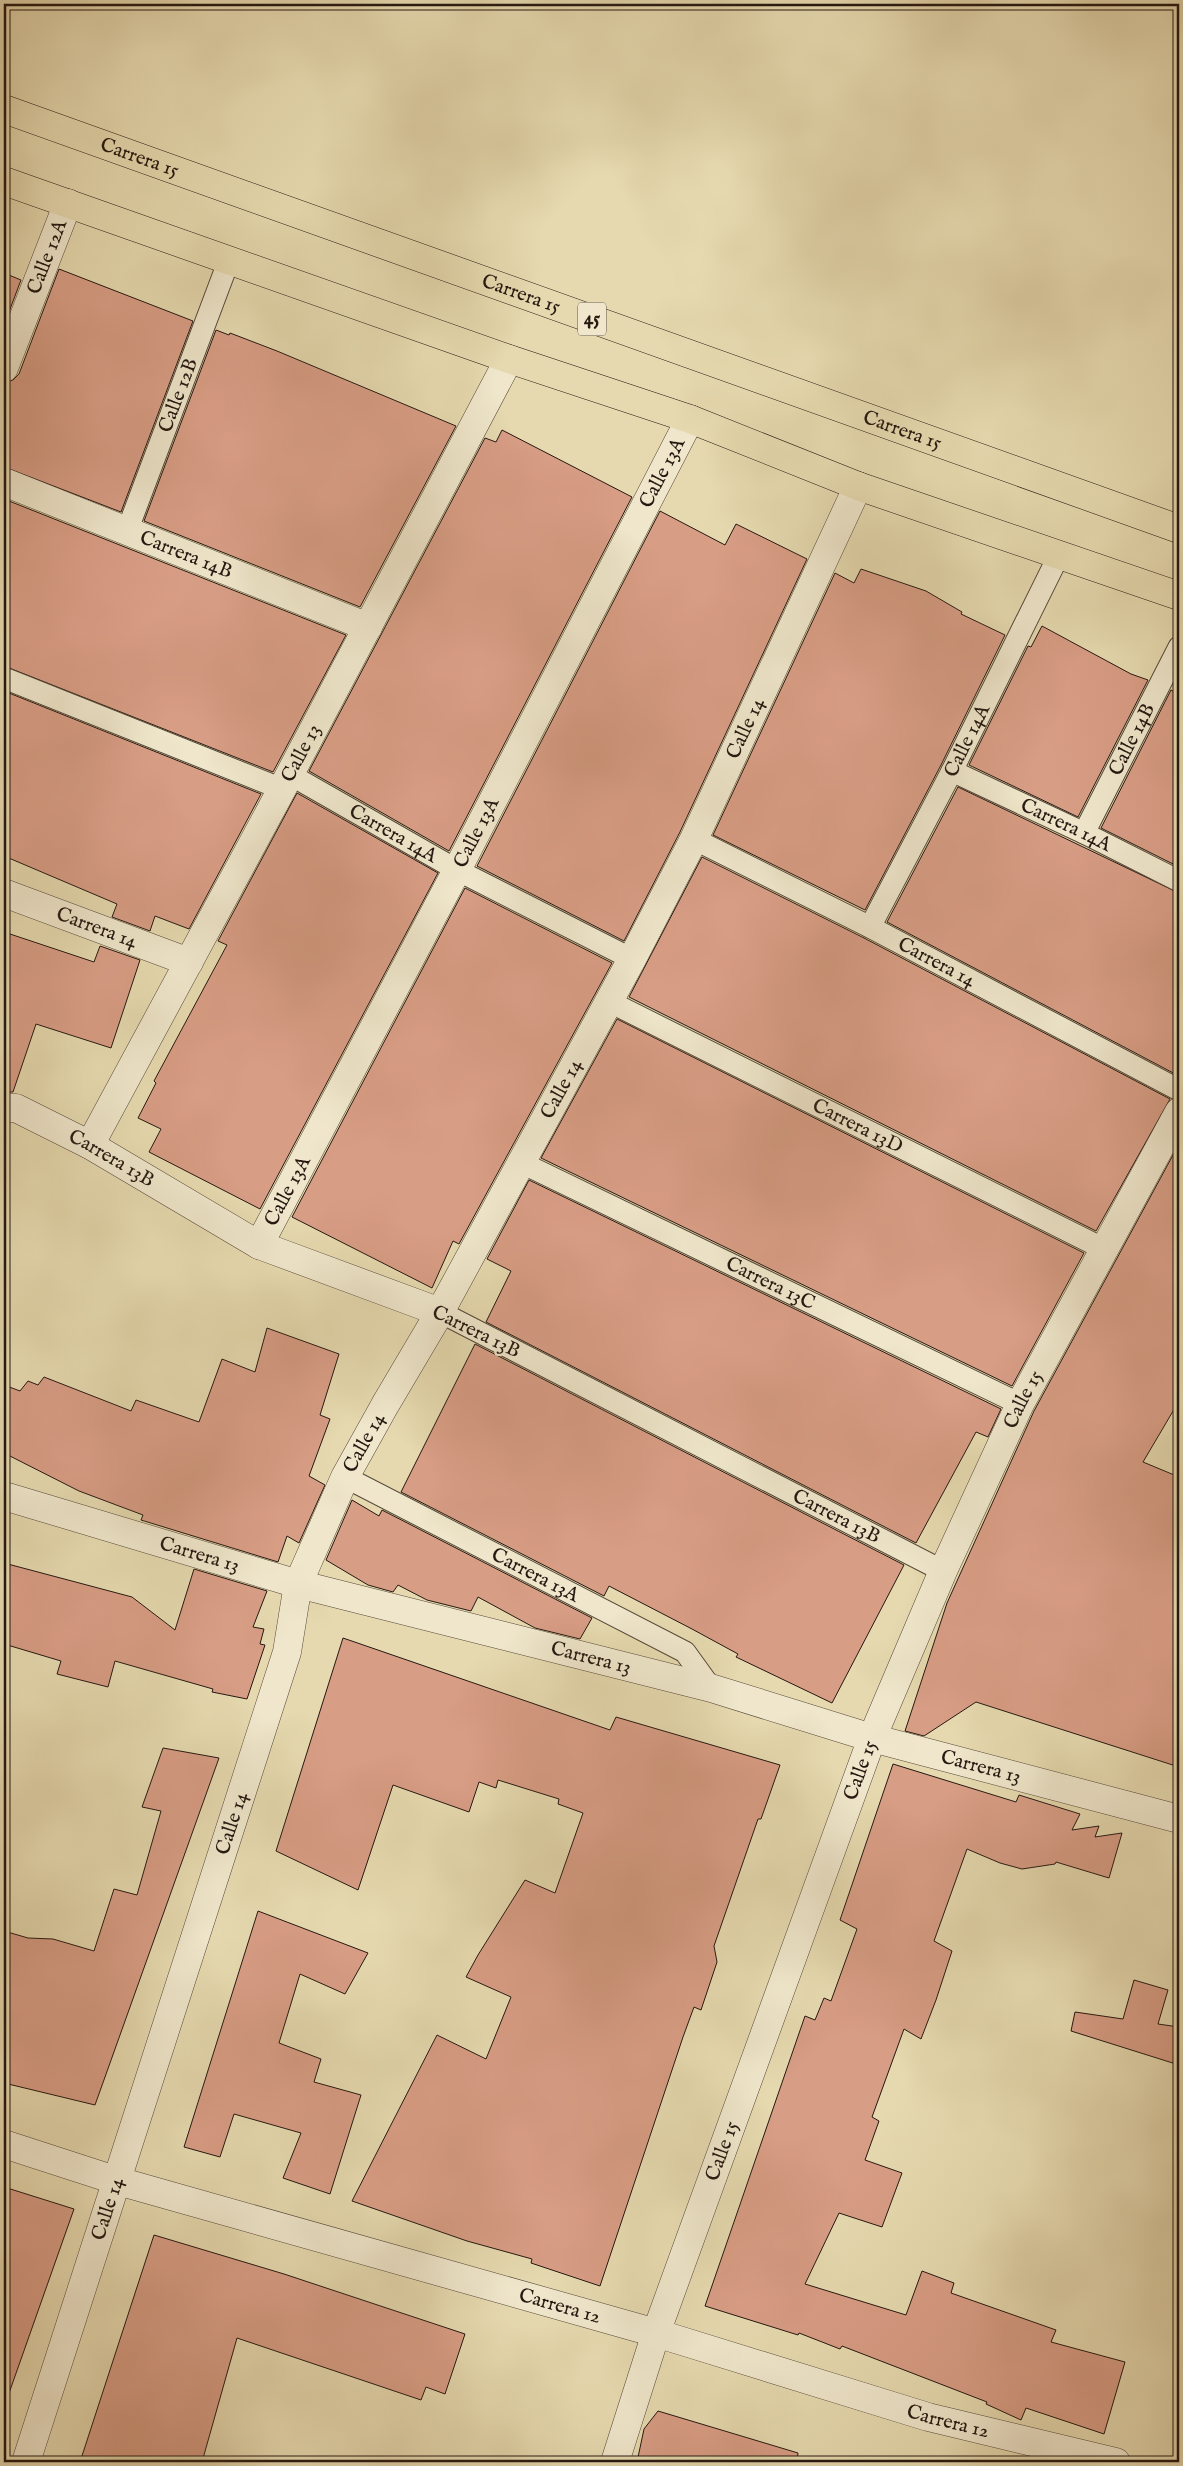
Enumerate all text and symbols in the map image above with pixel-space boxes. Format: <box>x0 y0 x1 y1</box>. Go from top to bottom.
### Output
street label: Carrera 15 <box>97 132 182 183</box>
street label: Calle 12A <box>21 216 73 298</box>
street label: Carrera 15 <box>478 268 564 319</box>
road number: 45 <box>578 302 606 336</box>
street label: Calle 12B <box>153 355 203 436</box>
street label: Carrera 15 <box>860 405 945 456</box>
street label: Calle 13A <box>634 433 691 512</box>
street label: Carrera 14B <box>136 525 236 584</box>
street label: Calle 14 <box>720 694 770 763</box>
street label: Calle 14B <box>1103 699 1161 780</box>
street label: Calle 14A <box>938 700 996 781</box>
street label: Calle 13 <box>275 720 327 787</box>
street label: Carrera 14A <box>1016 792 1116 858</box>
street label: Calle 13A <box>448 793 505 872</box>
street label: Carrera 14A <box>344 798 442 869</box>
street label: Carrera 14 <box>53 901 141 954</box>
street label: Carrera 14 <box>893 931 980 993</box>
street label: Calle 14 <box>535 1054 588 1123</box>
street label: Carrera 13D <box>808 1093 907 1159</box>
street label: Carrera 13B <box>64 1124 159 1193</box>
street label: Calle 13A <box>259 1151 316 1230</box>
street label: Carrera 13C <box>722 1251 819 1315</box>
street label: Carrera 13B <box>428 1300 524 1364</box>
street label: Calle 15 <box>998 1366 1048 1433</box>
street label: Calle 14 <box>337 1408 391 1477</box>
street label: Carrera 13B <box>788 1483 885 1549</box>
street label: Carrera 13 <box>157 1531 242 1578</box>
street label: Carrera 13A <box>487 1542 584 1608</box>
street label: Carrera 13 <box>548 1636 634 1680</box>
street label: Calle 15 <box>838 1737 883 1804</box>
street label: Carrera 13 <box>938 1744 1024 1789</box>
street label: Calle 14 <box>210 1789 254 1858</box>
street label: Calle 15 <box>700 2118 744 2184</box>
street label: Calle 14 <box>86 2174 129 2243</box>
street label: Carrera 12 <box>516 2282 604 2329</box>
street label: Carrera 12 <box>904 2399 992 2444</box>

